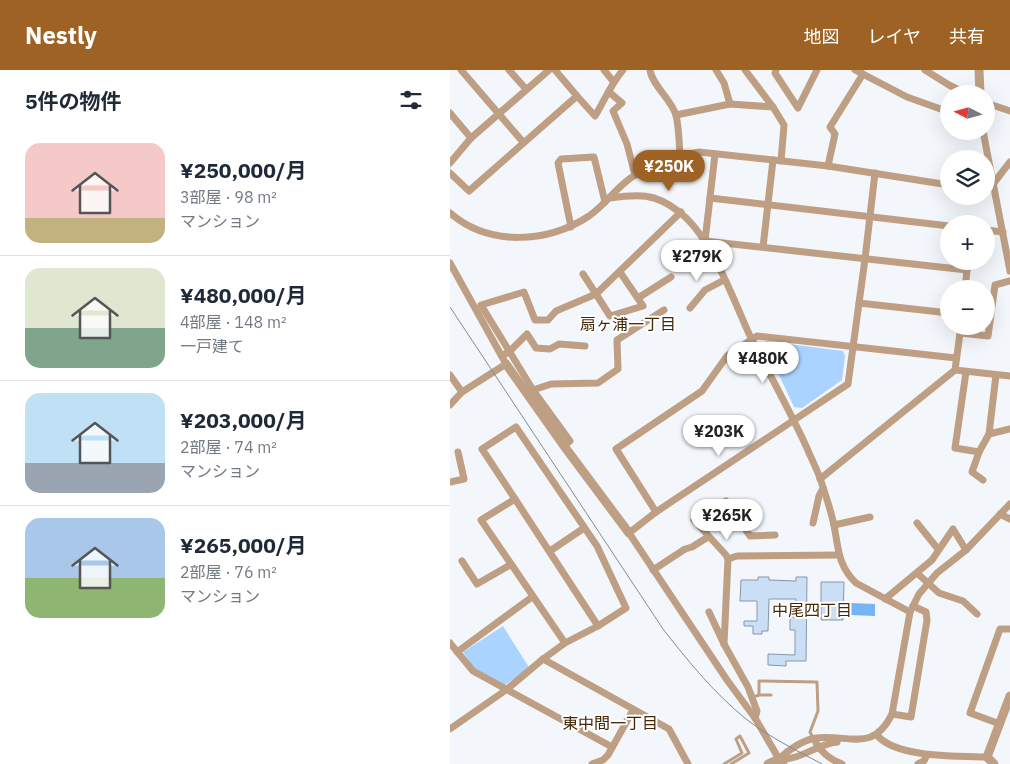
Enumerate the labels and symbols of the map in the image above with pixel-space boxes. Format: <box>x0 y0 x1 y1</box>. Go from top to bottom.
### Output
north arrow <box>940 85 995 140</box>
pin: ¥250K <box>634 150 704 192</box>
pin: ¥279K <box>662 240 732 282</box>
district label: 扇ヶ浦一丁目 <box>580 314 676 334</box>
pin: ¥480K <box>728 342 798 384</box>
pin: ¥203K <box>684 414 754 457</box>
pin: ¥265K <box>692 498 762 541</box>
district label: 中尾四丁目 <box>772 600 852 620</box>
district label: 東中間一丁目 <box>562 713 658 733</box>

